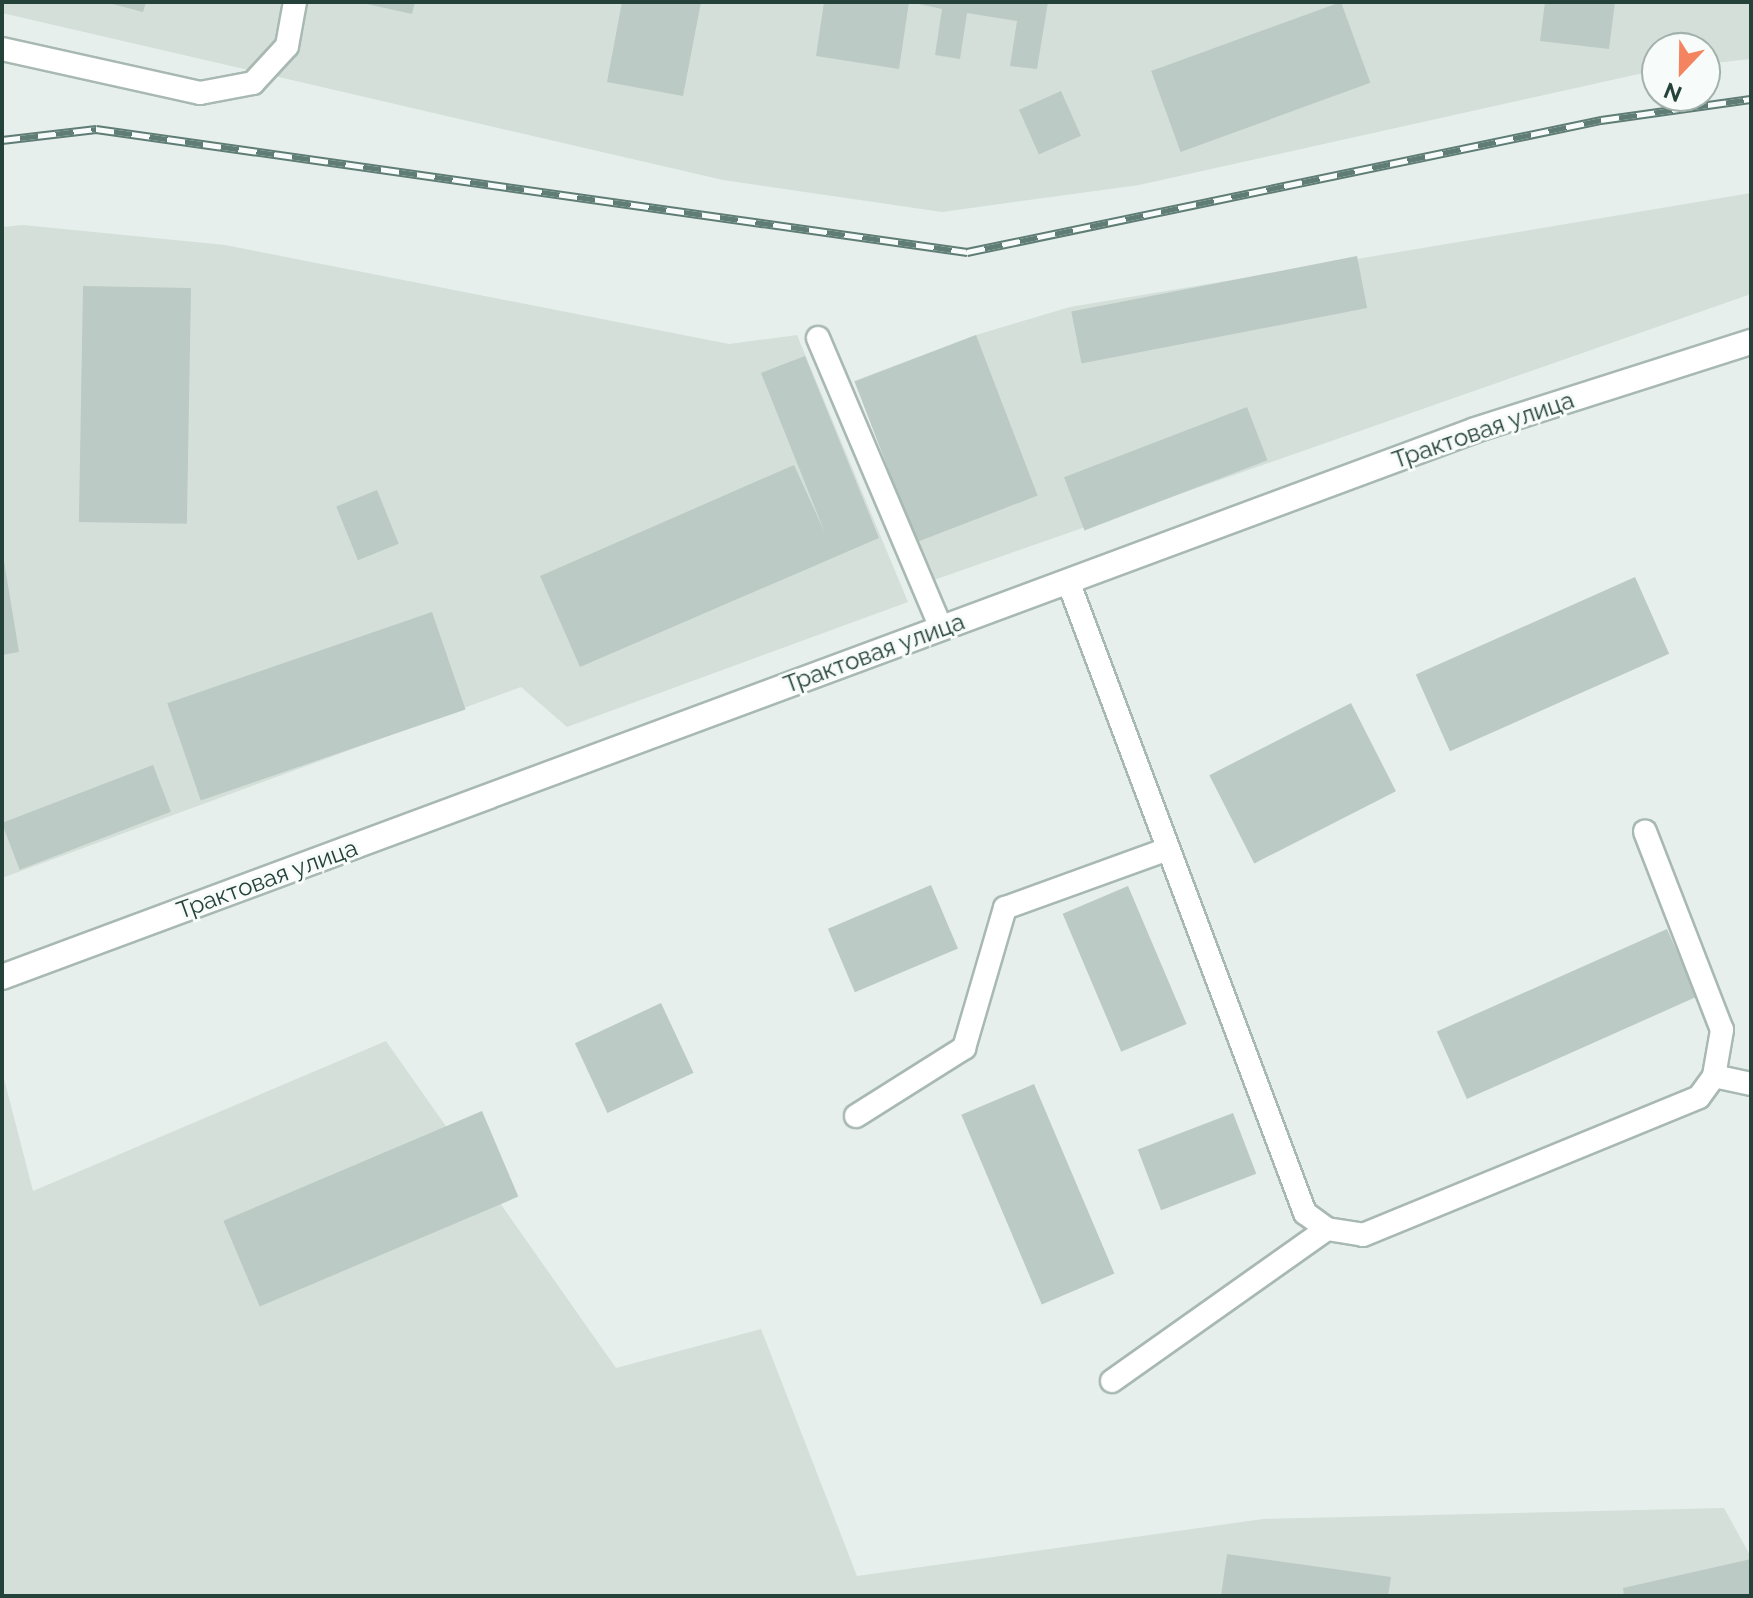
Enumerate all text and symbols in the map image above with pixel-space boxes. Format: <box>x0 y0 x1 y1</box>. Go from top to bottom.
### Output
north arrow <box>1641 32 1721 112</box>
text: N <box>1660 77 1685 108</box>
street label: Трактовая улица <box>1388 385 1578 475</box>
street label: Трактовая улица <box>779 607 969 699</box>
street label: Трактовая улица <box>172 833 362 925</box>

